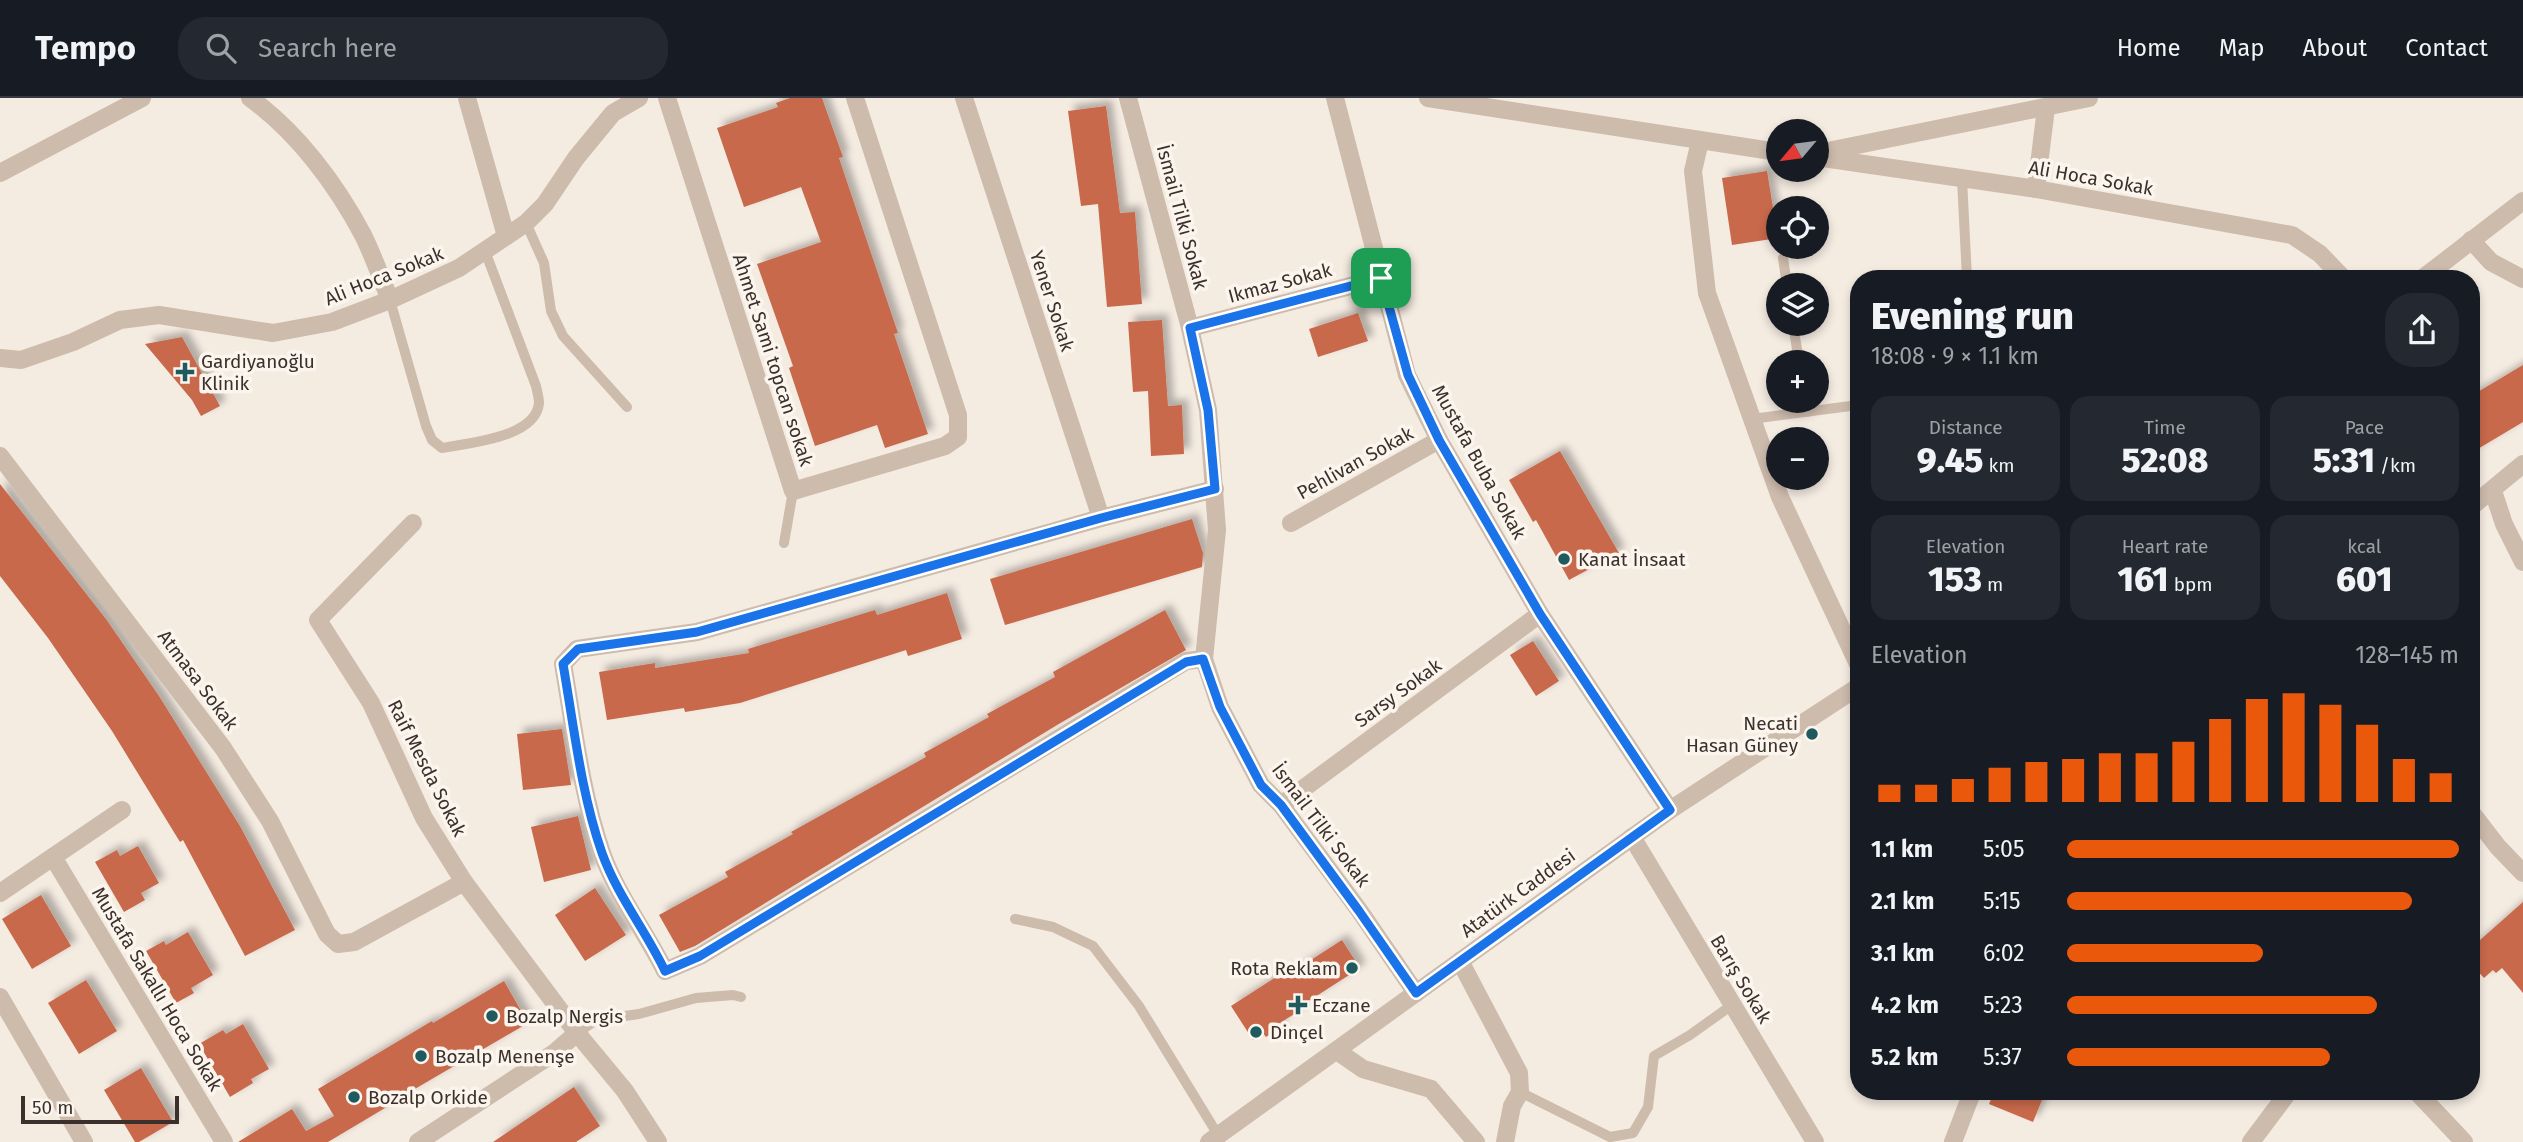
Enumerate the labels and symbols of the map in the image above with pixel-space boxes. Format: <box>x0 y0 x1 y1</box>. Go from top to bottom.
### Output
north arrow <box>1766 119 1829 182</box>
street label: İsmail Tilki Sokak <box>1152 142 1212 292</box>
street label: Ali Hoca Sokak <box>2027 156 2155 200</box>
street label: Ali Hoca Sokak <box>321 242 447 310</box>
street label: Yener Sokak <box>1025 248 1079 354</box>
pin <box>1351 248 1411 308</box>
street label: Ahmet Sami topcan sokak <box>728 251 818 469</box>
street label: Ikmaz Sokak <box>1226 258 1335 308</box>
place label: Gardiyanoğlu Klinik <box>201 350 315 395</box>
marker: Gardiyanoğlu Klinik <box>175 362 195 382</box>
street label: Mustafa Buba Sokak <box>1427 381 1531 544</box>
street label: Pehlivan Sokak <box>1293 421 1417 504</box>
place label: Kanat İnsaat <box>1578 548 1686 571</box>
marker: Kanat İnsaat <box>1556 551 1572 567</box>
street label: Atmasa Sokak <box>153 625 243 735</box>
street label: Sarsy Sokak <box>1350 654 1446 732</box>
street label: Raif Mesda Sokak <box>383 696 471 840</box>
place label: Necati Hasan Güney <box>1686 712 1799 757</box>
marker: Necati Hasan Güney <box>1804 726 1820 742</box>
street label: İsmail Tilki Sokak <box>1267 759 1375 892</box>
street label: Atatürk Caddesi <box>1456 844 1580 942</box>
street label: Mustafa Sakallı Hoca Sokak <box>87 883 227 1096</box>
street label: Barış Sokak <box>1706 930 1777 1028</box>
place label: Rota Reklam <box>1230 957 1338 980</box>
marker: Rota Reklam <box>1344 960 1360 976</box>
place label: Eczane <box>1312 994 1371 1017</box>
marker: Eczane <box>1290 997 1306 1013</box>
place label: Bozalp Nergis <box>506 1005 623 1028</box>
marker: Bozalp Nergis <box>484 1008 500 1024</box>
place label: Dinçel <box>1270 1021 1324 1044</box>
marker: Dinçel <box>1248 1024 1264 1040</box>
place label: Bozalp Menenşe <box>435 1045 575 1068</box>
marker: Bozalp Menenşe <box>413 1048 429 1064</box>
place label: Bozalp Orkide <box>368 1086 488 1109</box>
marker: Bozalp Orkide <box>346 1089 362 1105</box>
scale bar <box>21 1093 178 1125</box>

